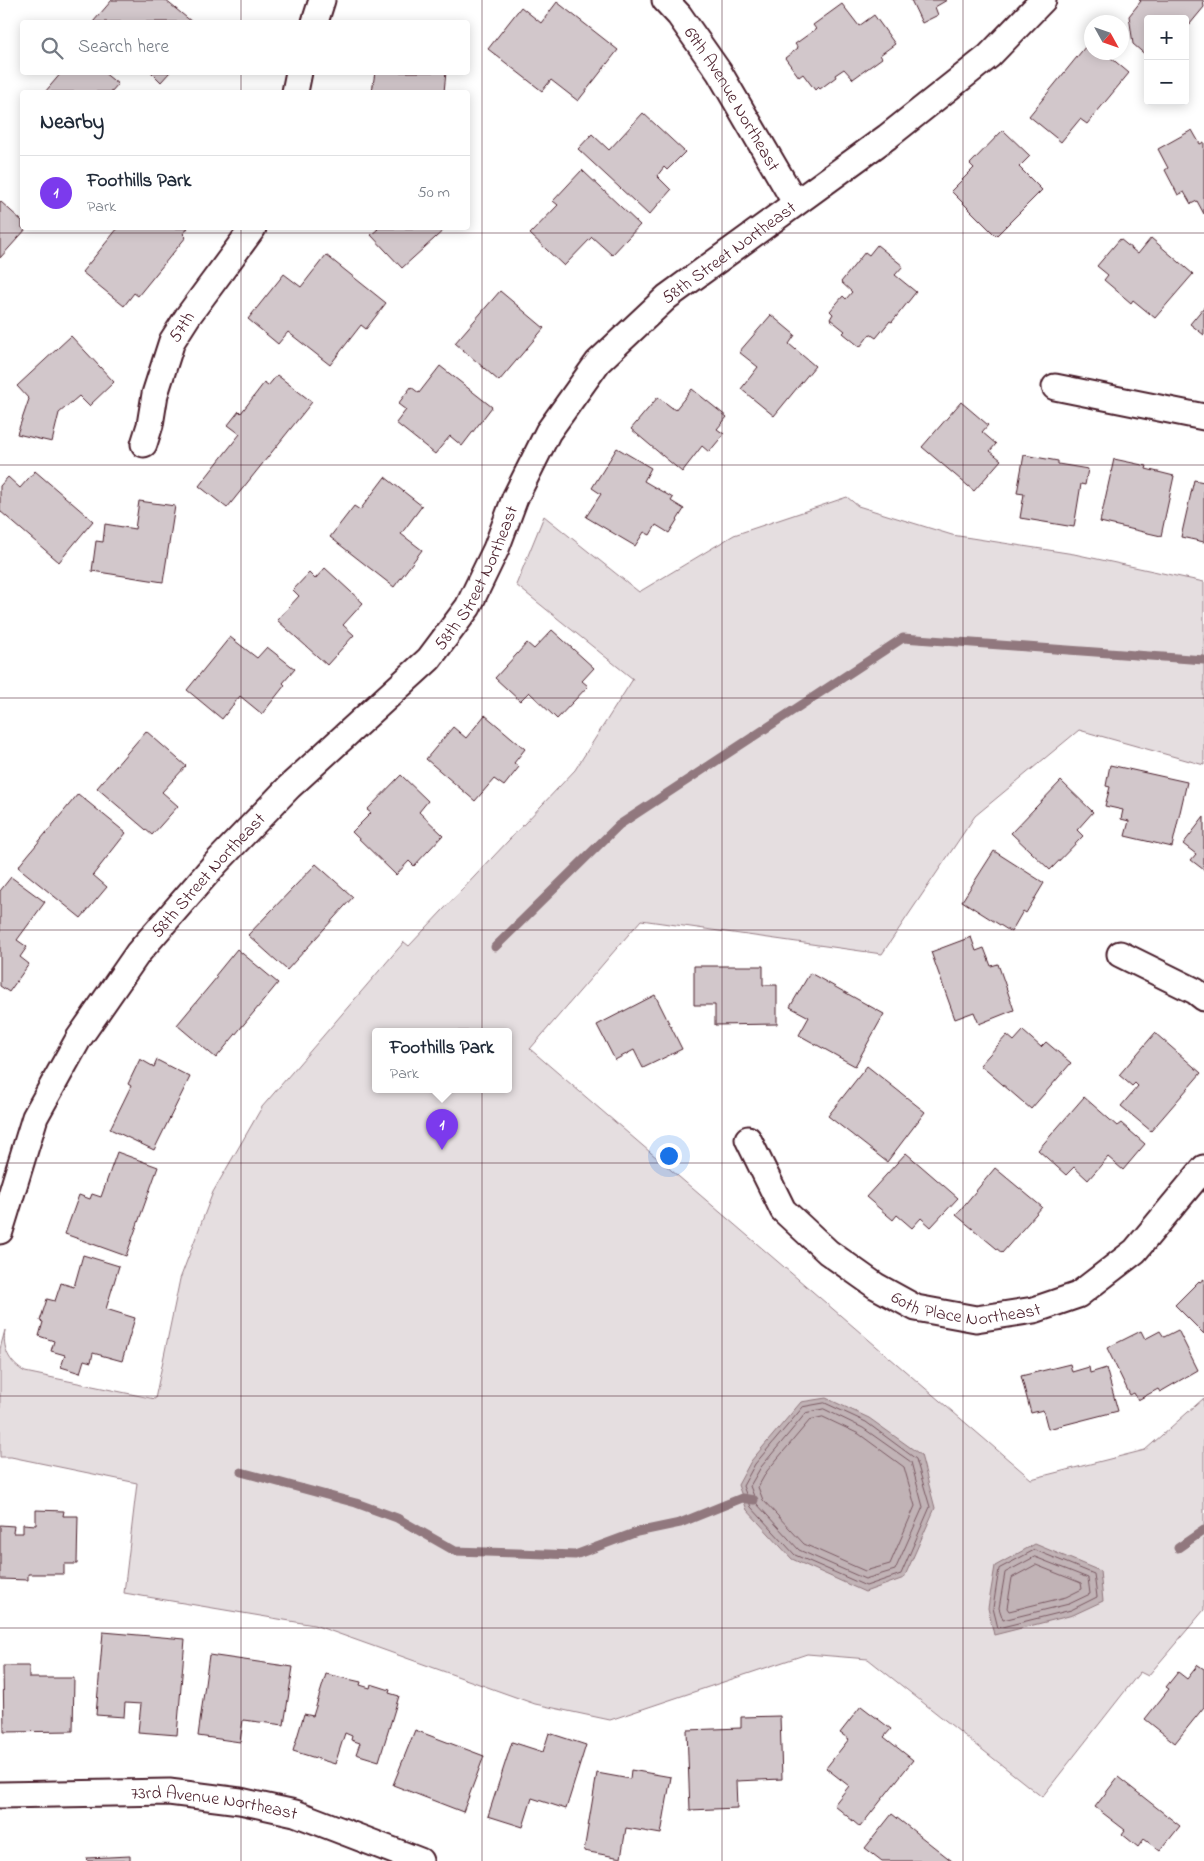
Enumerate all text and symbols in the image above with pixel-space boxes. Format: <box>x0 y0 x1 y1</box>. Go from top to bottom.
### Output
north arrow <box>1084 15 1129 60</box>
map controls <box>1144 15 1189 105</box>
button: + <box>1144 15 1189 60</box>
search box <box>20 20 470 75</box>
street label: 69th Avenue Northeast <box>676 22 785 177</box>
icon: search <box>38 34 66 62</box>
text: Search here <box>78 34 169 61</box>
button: − <box>1144 60 1189 105</box>
text: Nearby <box>40 108 104 138</box>
text: Foothills Park <box>87 168 191 195</box>
text: 1 <box>53 181 59 205</box>
text: 50 m <box>418 181 450 205</box>
text: Park <box>87 195 116 219</box>
street label: 58th Street Northeast <box>657 196 803 312</box>
street label: 57th <box>163 307 203 348</box>
street label: 58th Street Northeast <box>429 502 526 657</box>
street label: 58th Street Northeast <box>146 808 273 944</box>
popup <box>372 1028 512 1093</box>
text: Foothills Park <box>390 1035 494 1062</box>
text: Park <box>390 1062 419 1086</box>
pin: 1 <box>426 1109 458 1150</box>
your location <box>656 1143 682 1169</box>
street label: 60th Place Northeast <box>886 1286 1045 1334</box>
street label: 73rd Avenue Northeast <box>131 1781 300 1828</box>

